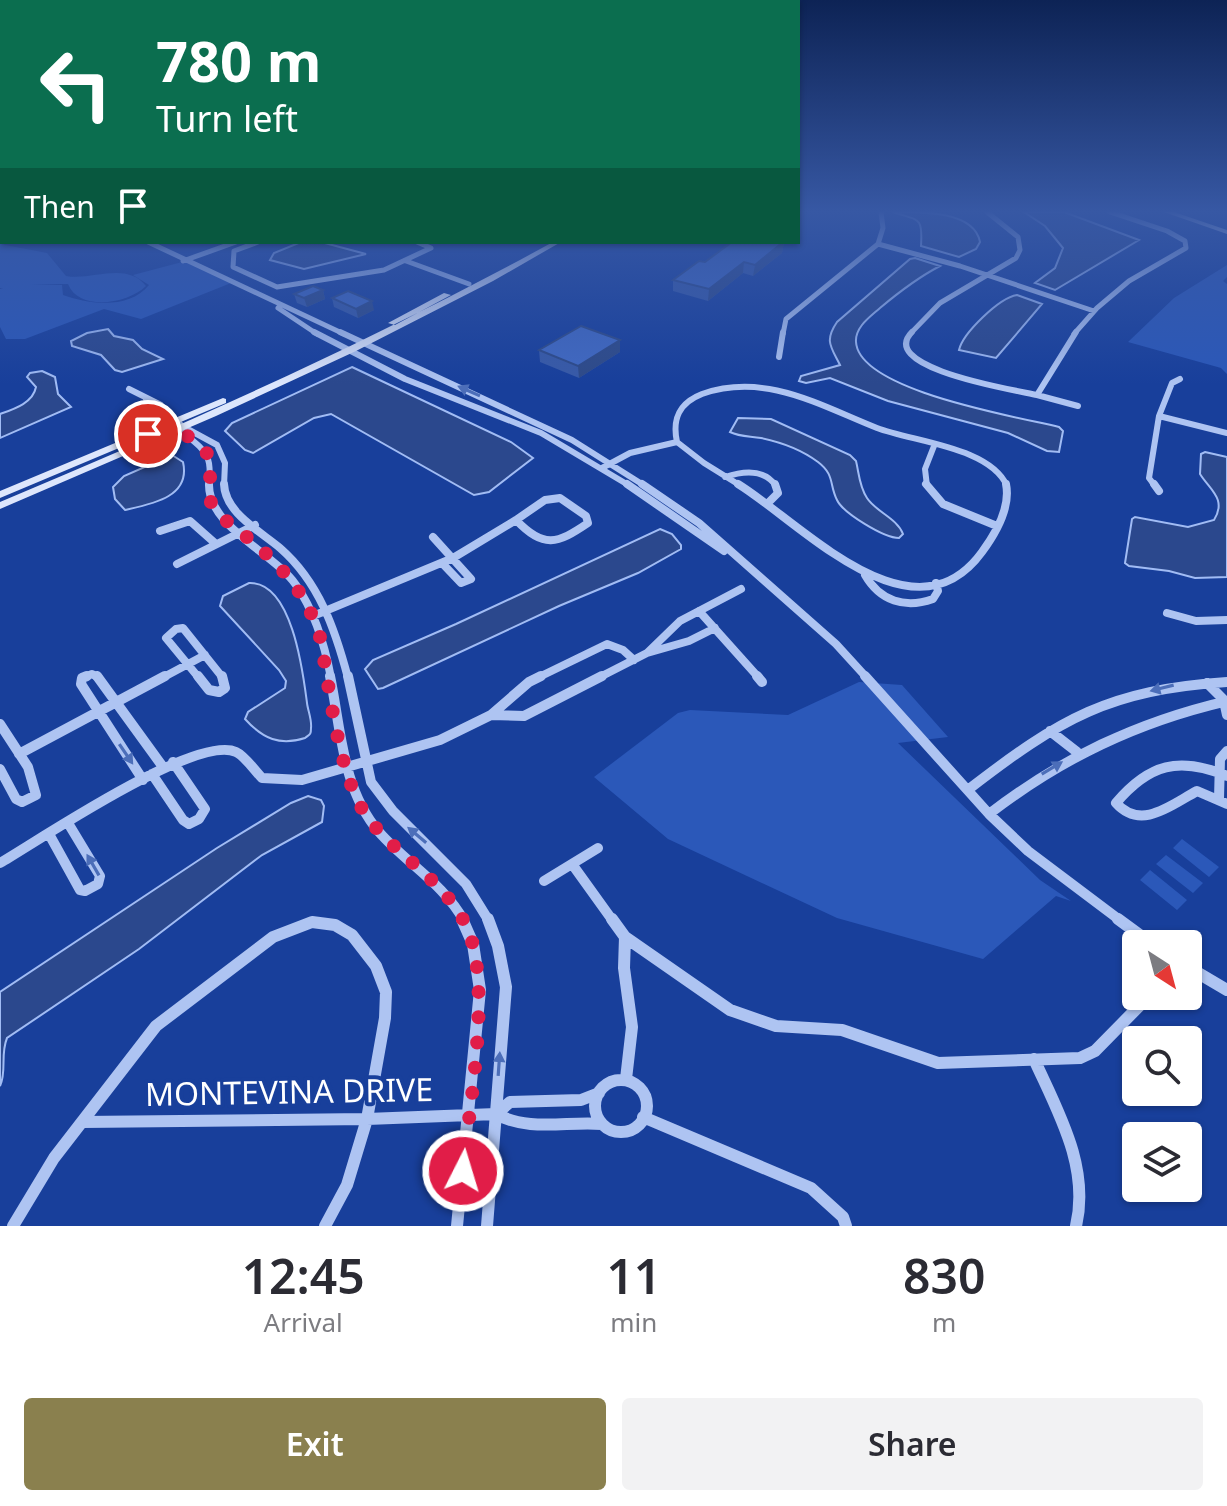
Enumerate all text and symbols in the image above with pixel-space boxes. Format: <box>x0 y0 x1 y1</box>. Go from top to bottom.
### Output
text: 780 m <box>156 22 321 98</box>
icon: left <box>24 32 128 136</box>
text: Turn left <box>156 94 298 143</box>
icon: arrive <box>111 184 155 228</box>
text: Then <box>24 186 95 227</box>
one-way arrow <box>457 385 481 398</box>
pin <box>114 400 182 468</box>
icon: arrive <box>126 412 170 456</box>
one-way arrow <box>1149 683 1174 695</box>
one-way arrow <box>118 744 133 765</box>
one-way arrow <box>1041 761 1063 775</box>
one-way arrow <box>407 827 427 844</box>
one-way arrow <box>86 854 100 876</box>
north arrow <box>1122 930 1202 1010</box>
map controls <box>1122 930 1202 1202</box>
button: search <box>1122 1026 1202 1106</box>
one-way arrow <box>493 1052 506 1077</box>
street label: MONTEVINA DRIVE <box>145 1067 433 1115</box>
button: layers <box>1122 1122 1202 1202</box>
position arrow <box>421 1129 505 1213</box>
text: 12:45 <box>242 1243 365 1308</box>
text: 11 <box>606 1243 661 1308</box>
text: 830 <box>903 1243 985 1308</box>
text: Arrival <box>264 1304 343 1340</box>
text: min <box>610 1304 657 1340</box>
text: m <box>932 1304 956 1340</box>
button: Exit <box>24 1398 606 1490</box>
button: Share <box>622 1398 1203 1490</box>

